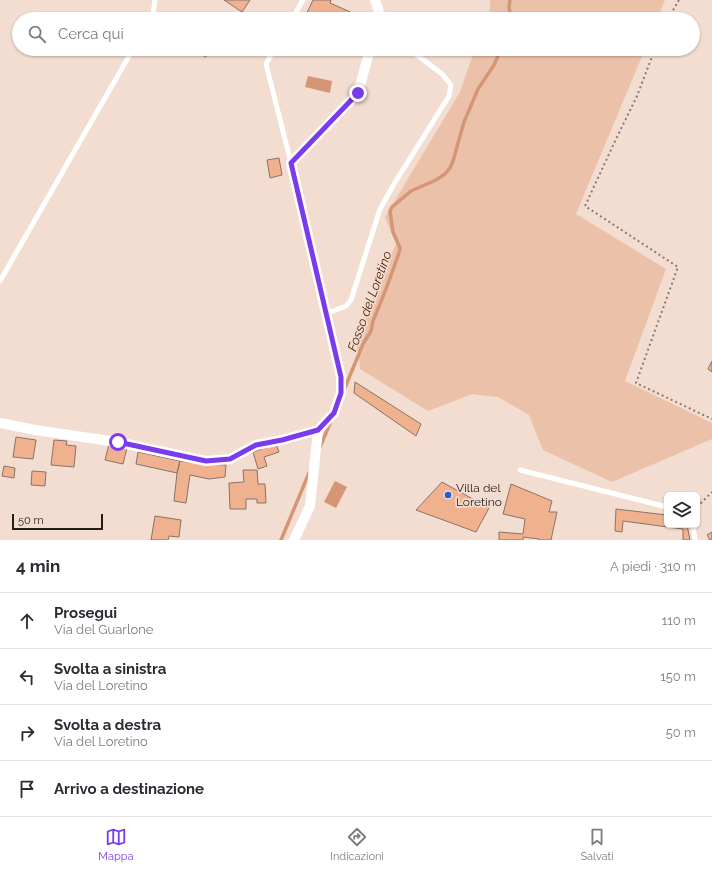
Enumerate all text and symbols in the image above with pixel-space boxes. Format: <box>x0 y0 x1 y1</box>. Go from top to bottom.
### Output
search box <box>12 12 700 56</box>
icon: search <box>26 23 48 45</box>
text: Cerca qui <box>58 25 124 43</box>
route end <box>349 84 367 102</box>
water label: Fosso del Loretino <box>344 249 395 353</box>
route start <box>109 433 127 451</box>
place label: Villa del Loretino <box>456 481 502 509</box>
marker: Villa del Loretino <box>443 490 453 500</box>
map controls <box>664 492 700 528</box>
button: layers <box>664 492 700 528</box>
scale bar <box>12 512 103 531</box>
text: 50 m <box>18 514 44 527</box>
text: 4 min <box>16 556 60 576</box>
text: A piedi · 310 m <box>610 559 696 574</box>
text: Prosegui <box>54 604 117 622</box>
icon: ahead <box>16 610 38 632</box>
text: 110 m <box>662 613 696 628</box>
text: Via del Guarlone <box>54 622 153 637</box>
text: Svolta a sinistra <box>54 660 166 678</box>
icon: left <box>16 666 38 688</box>
text: 150 m <box>660 669 696 684</box>
text: Via del Loretino <box>54 678 148 693</box>
text: Svolta a destra <box>54 716 161 734</box>
icon: right <box>16 722 38 744</box>
text: 50 m <box>666 725 696 740</box>
text: Via del Loretino <box>54 734 148 749</box>
icon: arrive <box>16 778 38 800</box>
text: Arrivo a destinazione <box>54 780 204 798</box>
tab: Mappa <box>98 826 133 863</box>
tab: Indicazioni <box>330 826 384 863</box>
tab: Salvati <box>580 826 614 863</box>

